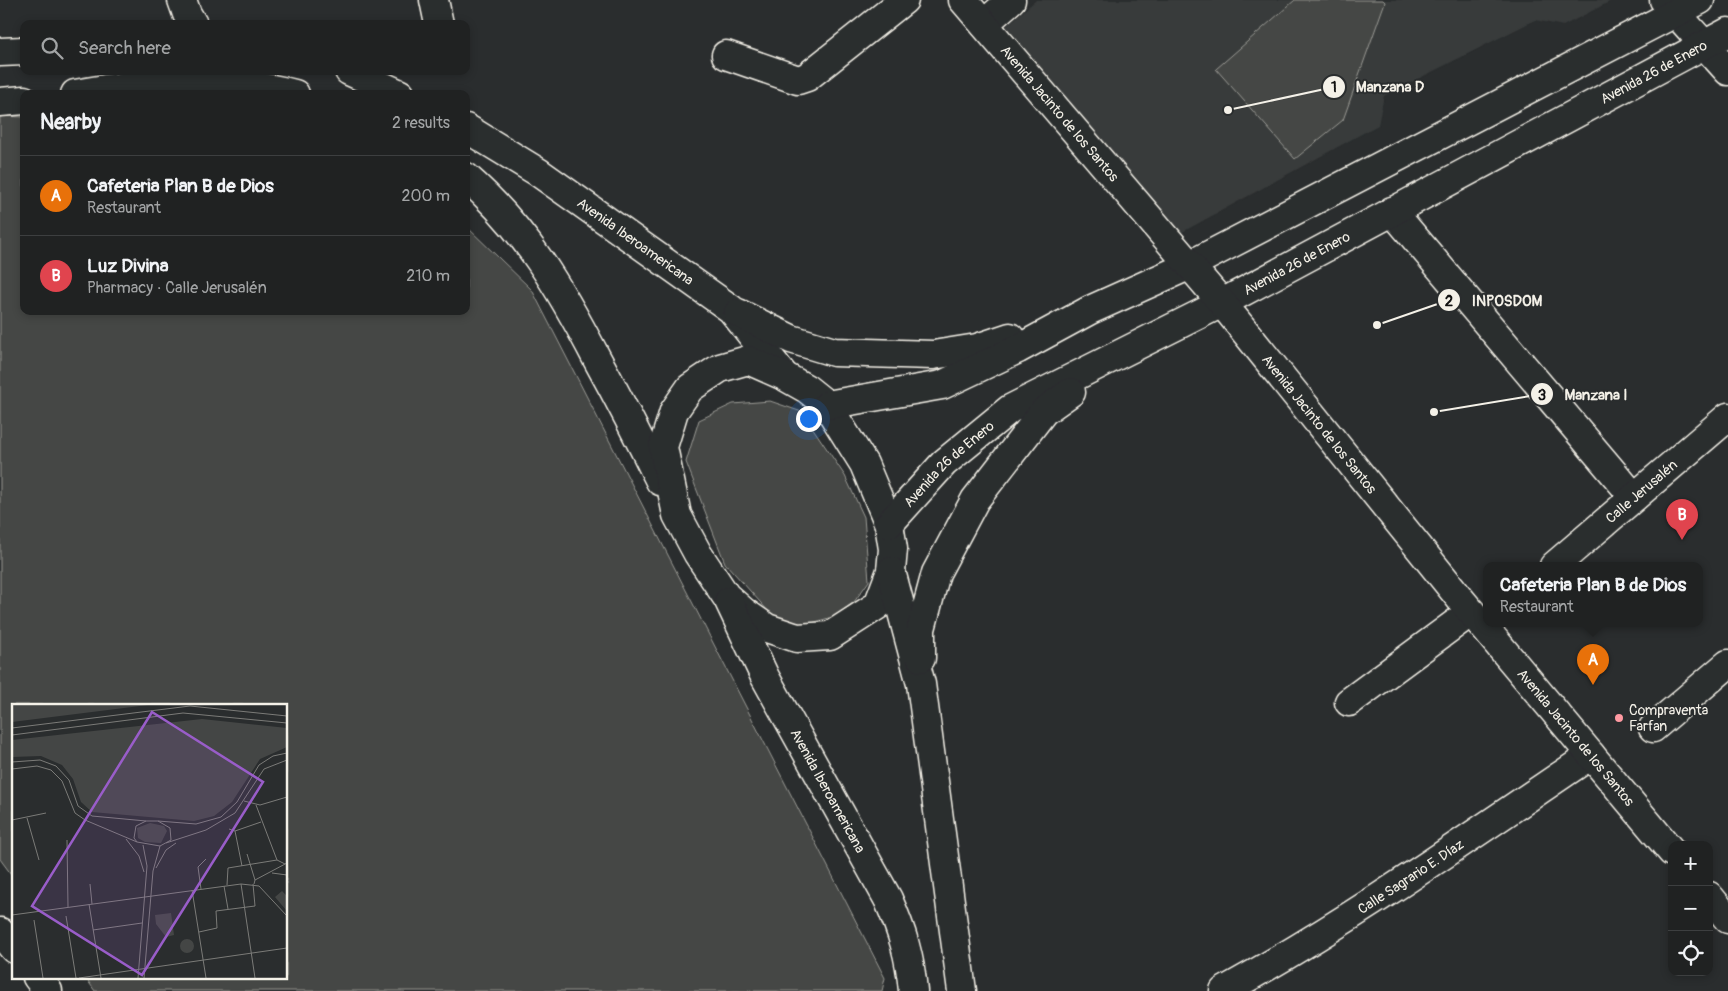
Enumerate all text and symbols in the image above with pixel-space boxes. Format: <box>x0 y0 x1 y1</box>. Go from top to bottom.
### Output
search box <box>20 20 470 75</box>
icon: search <box>38 34 66 62</box>
text: Search here <box>78 36 171 60</box>
street label: Avenida 26 de Enero <box>1598 37 1710 108</box>
street label: Avenida Jacinto de los Santos <box>997 42 1123 186</box>
callout: Manzana D <box>1321 72 1435 102</box>
text: 1 <box>1331 78 1337 97</box>
text: Manzana D <box>1356 78 1425 97</box>
text: Nearby <box>40 109 101 136</box>
text: 2 results <box>392 113 450 133</box>
text: Cafeteria Plan B de Dios <box>87 174 274 198</box>
text: A <box>51 186 61 206</box>
text: 200 m <box>402 186 450 206</box>
street label: Avenida Iberoamericana <box>574 194 697 289</box>
text: Restaurant <box>87 198 161 218</box>
street label: Avenida 26 de Enero <box>1241 228 1353 299</box>
text: Luz Divina <box>87 254 169 278</box>
text: B <box>51 266 61 286</box>
text: 210 m <box>406 266 450 286</box>
text: Pharmacy · Calle Jerusalén <box>87 278 267 298</box>
callout: INPOSDOM <box>1437 285 1553 315</box>
text: 2 <box>1445 292 1453 311</box>
text: INPOSDOM <box>1472 292 1543 311</box>
street label: Avenida Jacinto de los Santos <box>1258 351 1381 498</box>
callout: Manzana I <box>1530 379 1638 409</box>
text: 3 <box>1538 386 1546 405</box>
text: Manzana I <box>1564 386 1628 405</box>
your location <box>796 406 822 432</box>
street label: Avenida 26 de Enero <box>900 417 998 511</box>
street label: Calle Jerusalén <box>1602 456 1681 527</box>
pin: B <box>1666 499 1698 540</box>
popup <box>1483 562 1703 627</box>
text: Cafeteria Plan B de Dios <box>1500 573 1686 597</box>
text: Restaurant <box>1500 597 1574 617</box>
pin: A <box>1577 644 1609 685</box>
street label: Avenida Jacinto de los Santos <box>1514 666 1638 810</box>
place label: Compraventa Farfan <box>1629 702 1708 735</box>
inset map <box>12 704 288 978</box>
marker: Compraventa Farfan <box>1613 712 1625 724</box>
street label: Avenida Iberoamericana <box>786 726 869 856</box>
street label: Calle Sagrario E. Díaz <box>1355 836 1467 918</box>
map controls <box>1668 841 1713 976</box>
button: + <box>1668 841 1713 886</box>
button: − <box>1668 886 1713 931</box>
button: locate <box>1668 931 1713 976</box>

